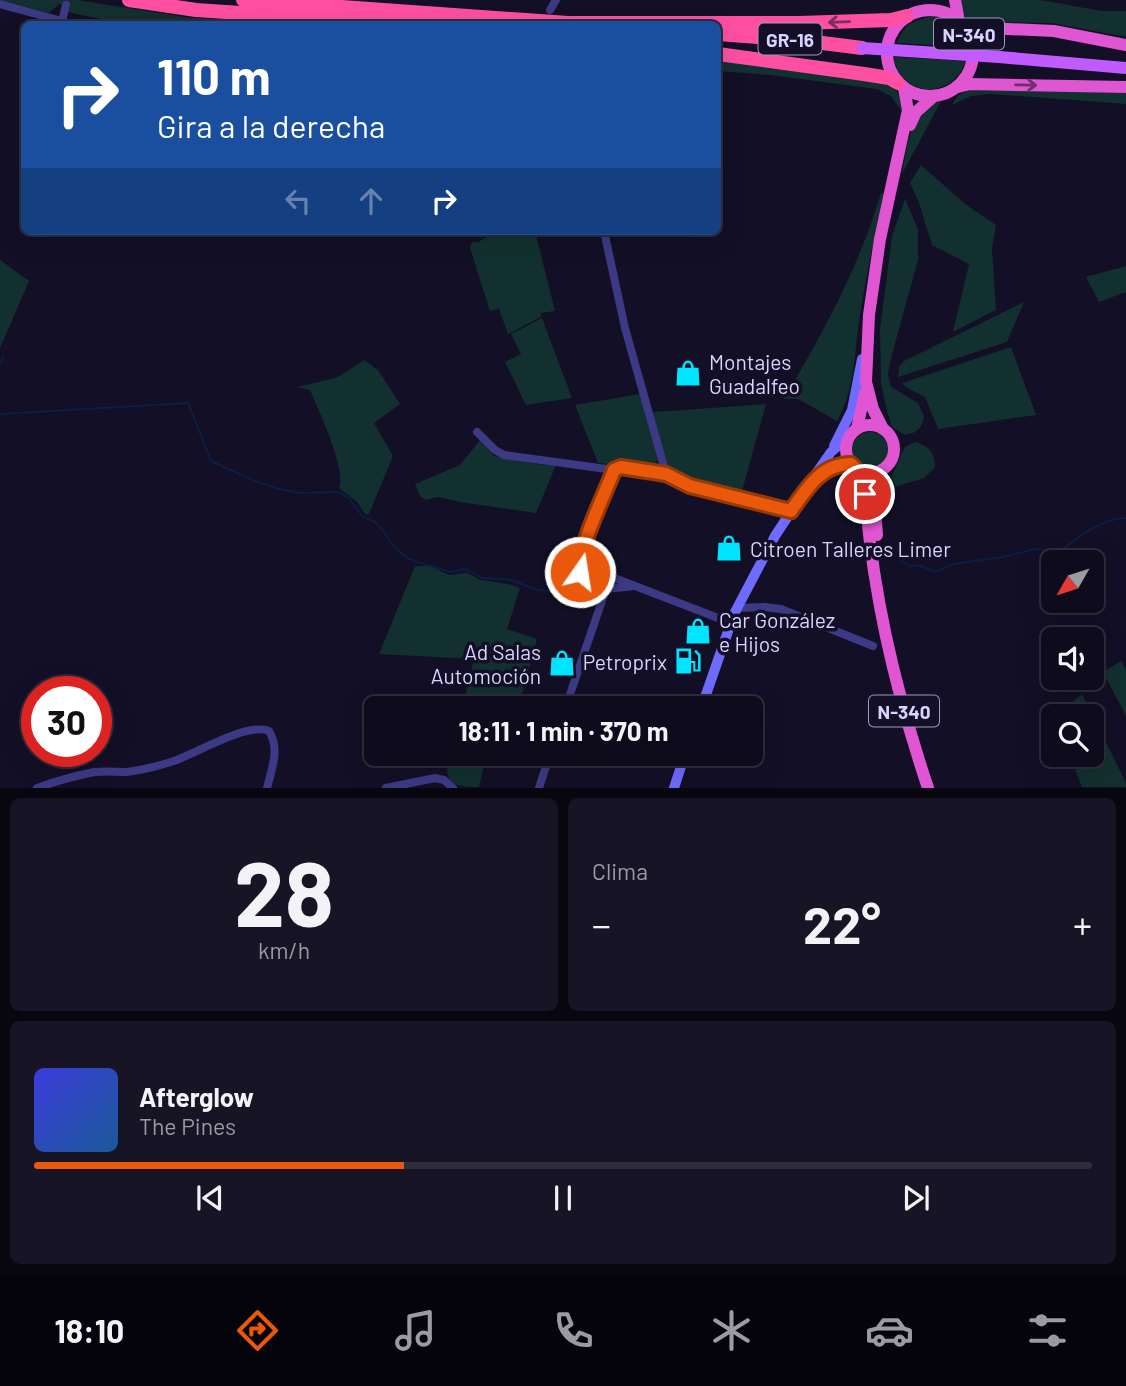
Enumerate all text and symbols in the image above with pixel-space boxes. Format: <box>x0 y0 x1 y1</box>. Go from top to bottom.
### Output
one-way arrow <box>828 15 851 28</box>
road number: N-340 <box>934 18 1004 50</box>
road number: GR-16 <box>758 23 822 54</box>
text: 110 m <box>157 46 271 105</box>
icon: right <box>42 49 133 140</box>
one-way arrow <box>1014 78 1037 92</box>
text: Gira a la derecha <box>157 106 385 144</box>
icon: left <box>279 182 317 220</box>
icon: ahead <box>352 182 390 220</box>
icon: right <box>425 182 463 220</box>
place label: Montajes Guadalfeo <box>709 349 800 398</box>
shop icon: Montajes Guadalfeo <box>673 358 703 388</box>
pin <box>835 464 895 524</box>
icon: arrive <box>846 475 884 513</box>
shop icon: Citroen Talleres Limer <box>714 533 744 563</box>
position arrow <box>543 535 617 609</box>
place label: Citroen Talleres Limer <box>750 536 951 561</box>
north arrow <box>1041 550 1104 612</box>
map controls <box>1041 550 1104 767</box>
place label: Car González e Hijos <box>719 607 835 656</box>
shop icon: Car González e Hijos <box>683 616 713 646</box>
button: sound <box>1041 627 1104 690</box>
place label: Ad Salas Automoción <box>431 639 541 688</box>
fuel station icon: Petroprix <box>673 646 703 676</box>
shop icon: Ad Salas Automoción <box>547 648 577 678</box>
place label: Petroprix <box>583 649 667 674</box>
speed limit sign: 30 <box>21 676 112 767</box>
road number: N-340 <box>869 696 939 726</box>
button: search <box>1041 704 1104 767</box>
text: 18:11 · 1 min · 370 m <box>459 715 668 746</box>
text: 28 <box>234 836 334 945</box>
text: Clima <box>592 857 648 885</box>
text: 22° <box>803 892 881 954</box>
text: − <box>592 901 611 947</box>
text: + <box>1073 901 1092 947</box>
text: km/h <box>258 936 310 964</box>
text: Afterglow <box>139 1081 254 1112</box>
text: The Pines <box>139 1112 236 1140</box>
icon: previous <box>191 1179 229 1217</box>
icon: pause <box>544 1179 582 1217</box>
icon: next <box>897 1179 935 1217</box>
icon: directions <box>233 1306 282 1355</box>
icon: music <box>391 1306 440 1355</box>
icon: phone <box>549 1306 598 1355</box>
icon: climate <box>707 1306 756 1355</box>
icon: car <box>865 1306 914 1355</box>
icon: filters <box>1023 1306 1072 1355</box>
text: 18:10 <box>54 1311 124 1349</box>

